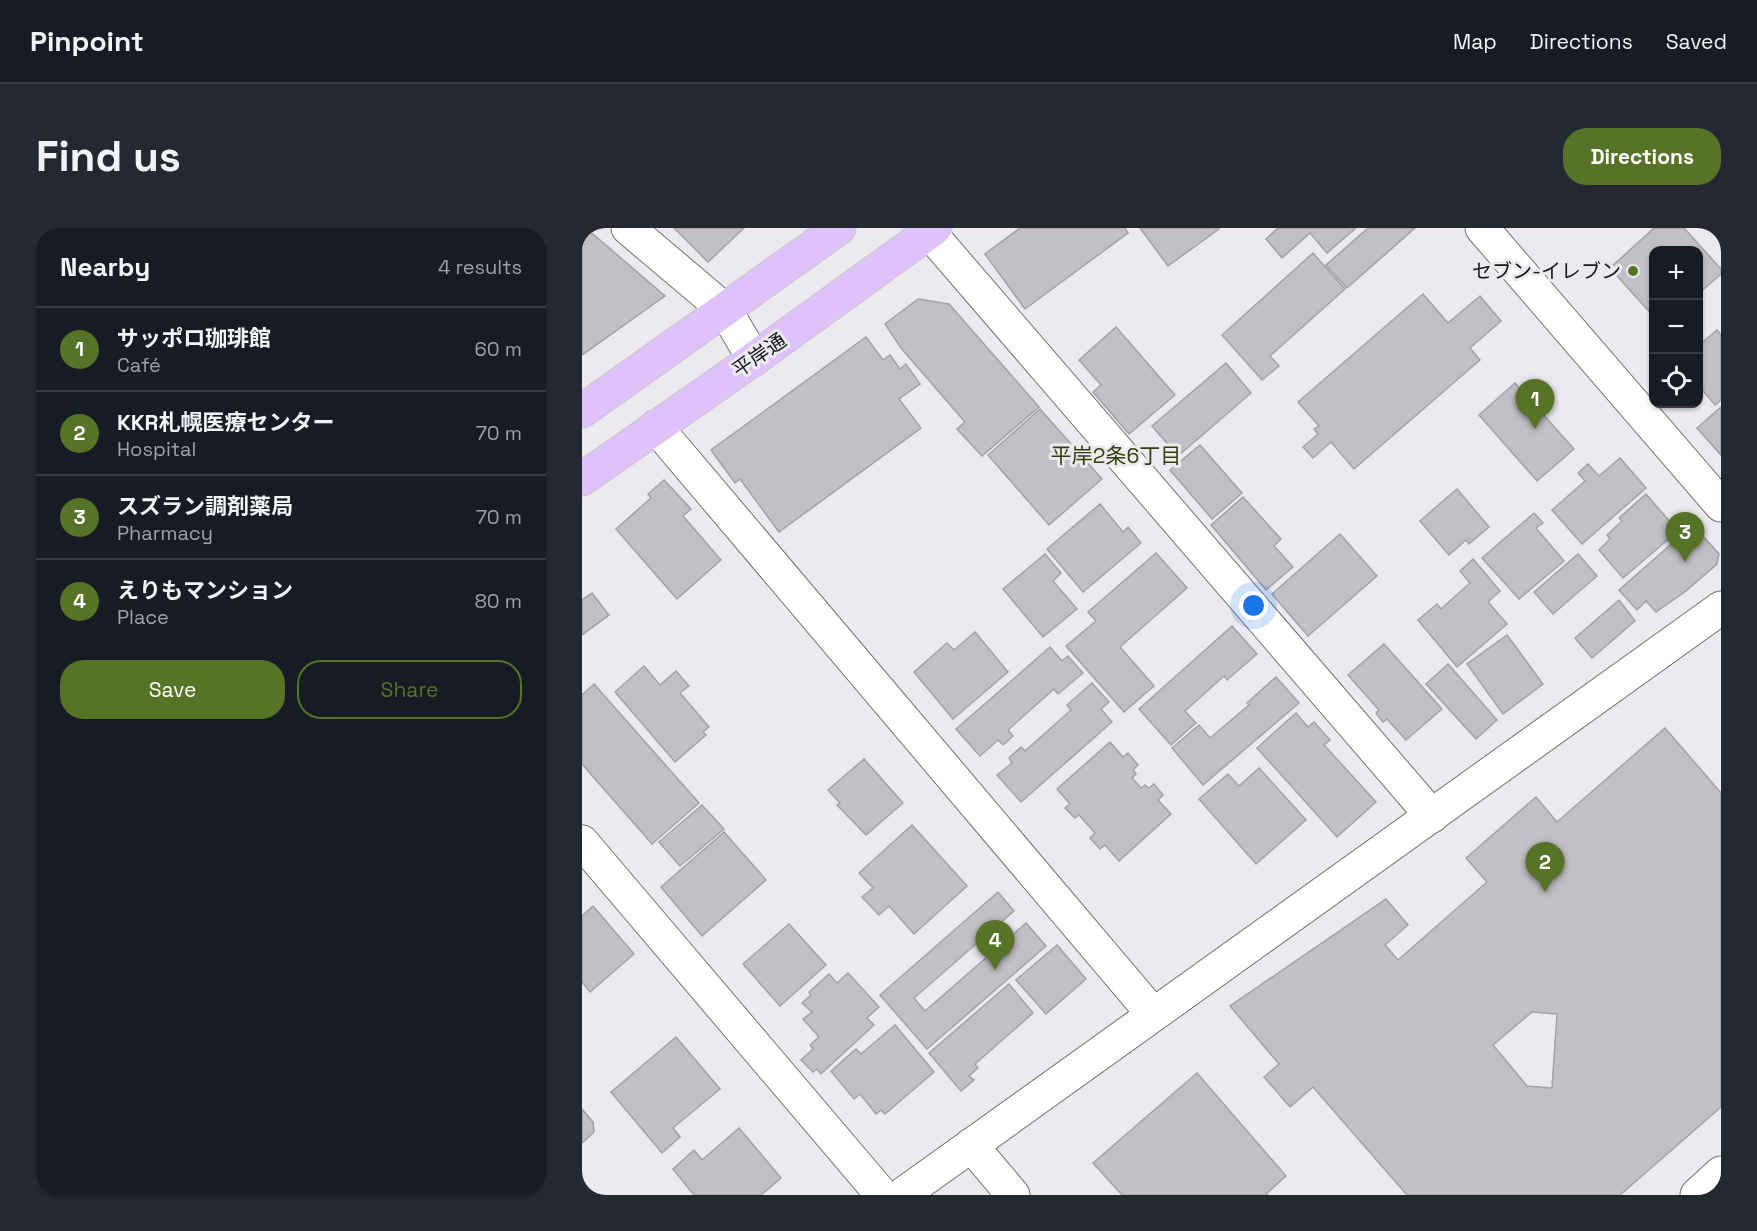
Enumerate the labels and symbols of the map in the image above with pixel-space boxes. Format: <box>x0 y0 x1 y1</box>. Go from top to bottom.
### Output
place label: セブン-イレブン <box>1472 258 1621 284</box>
marker: セブン-イレブン <box>1626 264 1640 278</box>
street label: 平岸通 <box>727 327 791 383</box>
pin: 1 <box>1516 380 1554 429</box>
district label: 平岸2条6丁目 <box>1051 442 1181 469</box>
pin: 3 <box>1666 512 1704 562</box>
your location <box>1239 591 1268 620</box>
pin: 2 <box>1526 842 1564 892</box>
pin: 4 <box>976 920 1014 970</box>

